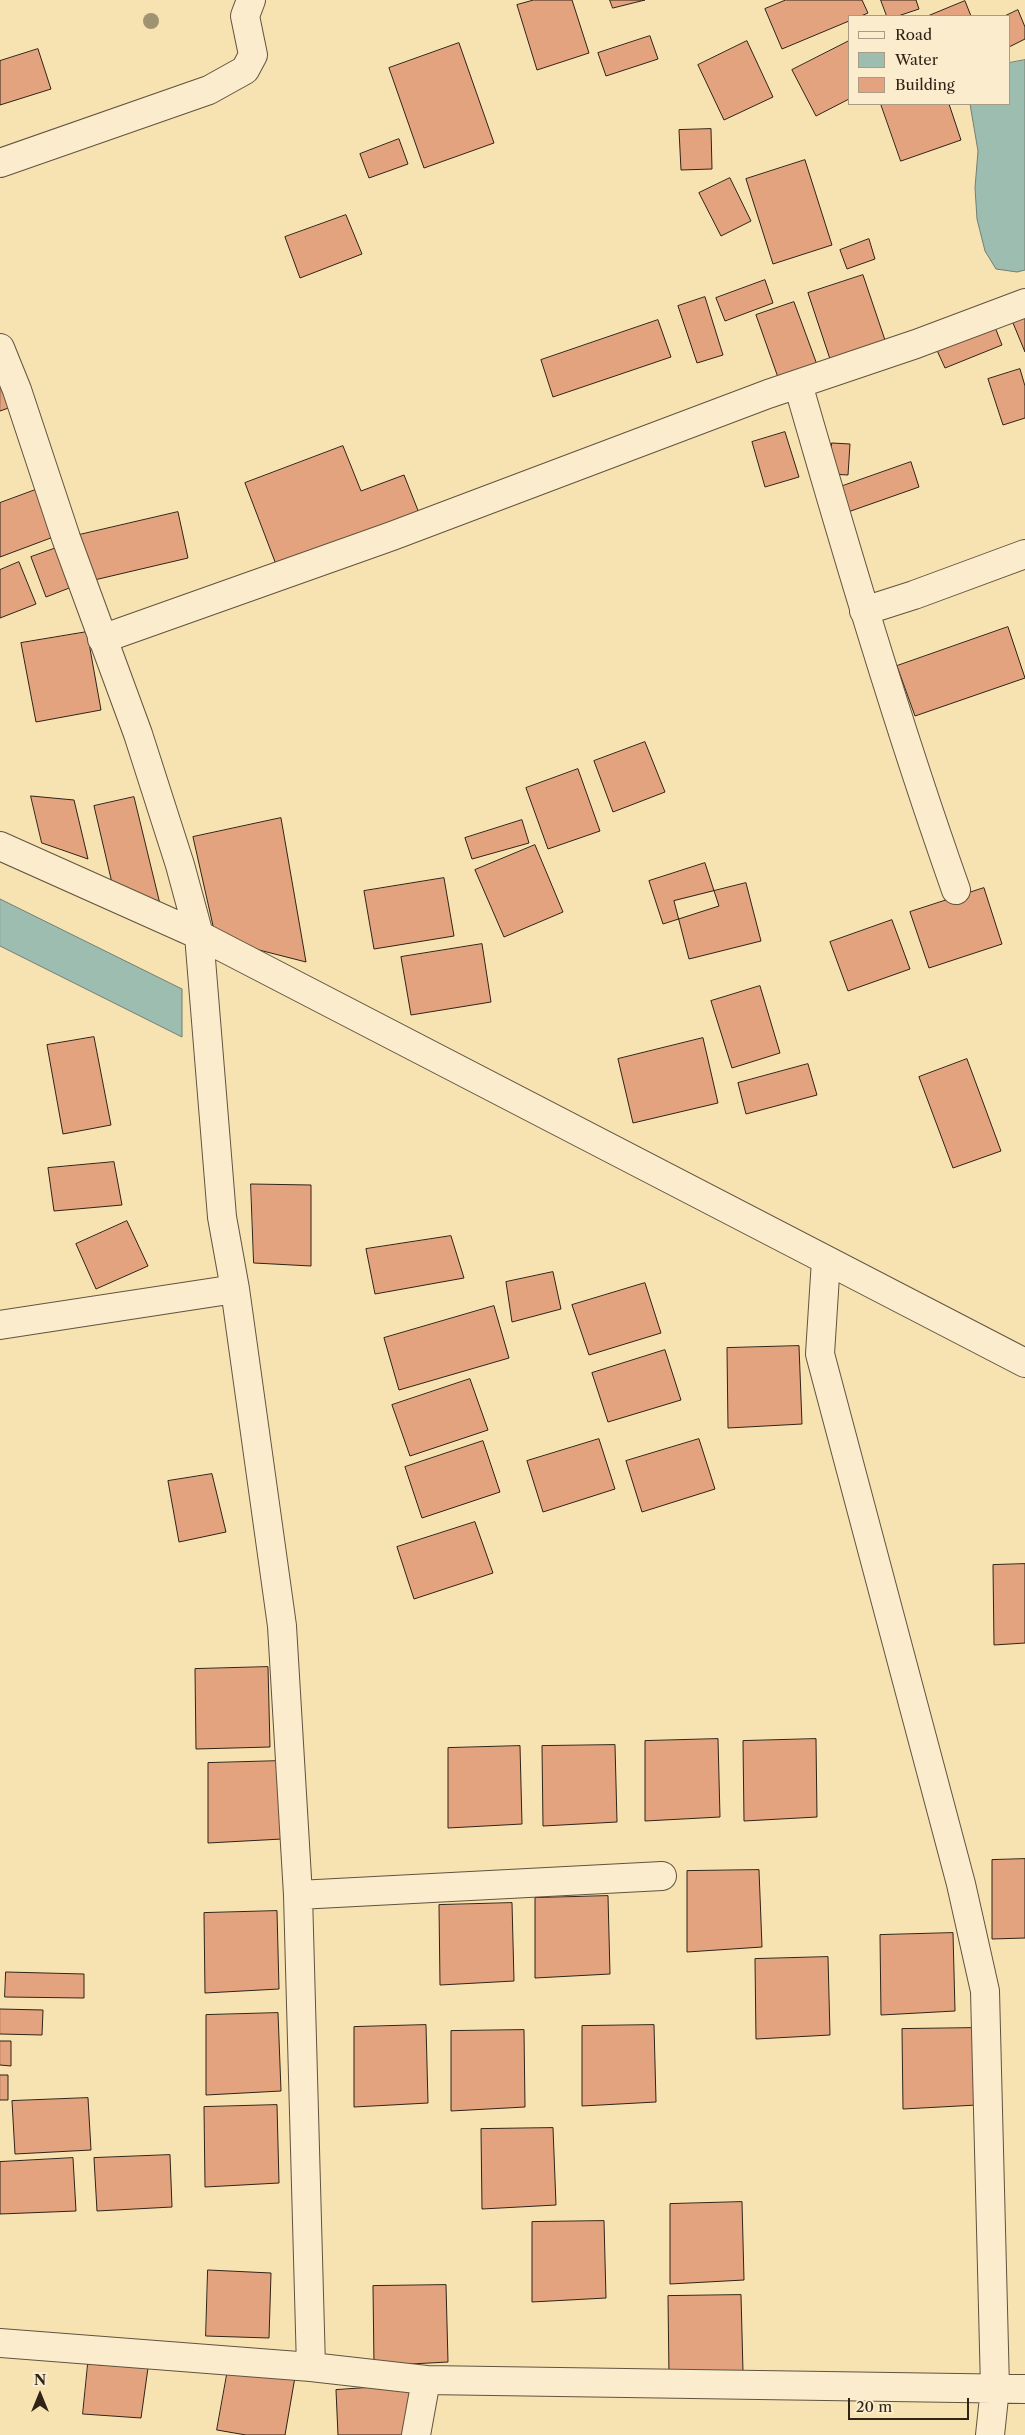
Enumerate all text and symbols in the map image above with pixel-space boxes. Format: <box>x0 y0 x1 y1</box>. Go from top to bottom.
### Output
legend <box>848 15 1010 105</box>
text: Road <box>895 25 932 44</box>
text: Water <box>895 50 938 69</box>
text: Building <box>895 75 955 94</box>
north arrow <box>15 2370 65 2420</box>
text: N <box>34 2371 46 2389</box>
scale bar <box>850 2388 971 2420</box>
text: 20 m <box>856 2397 892 2416</box>

